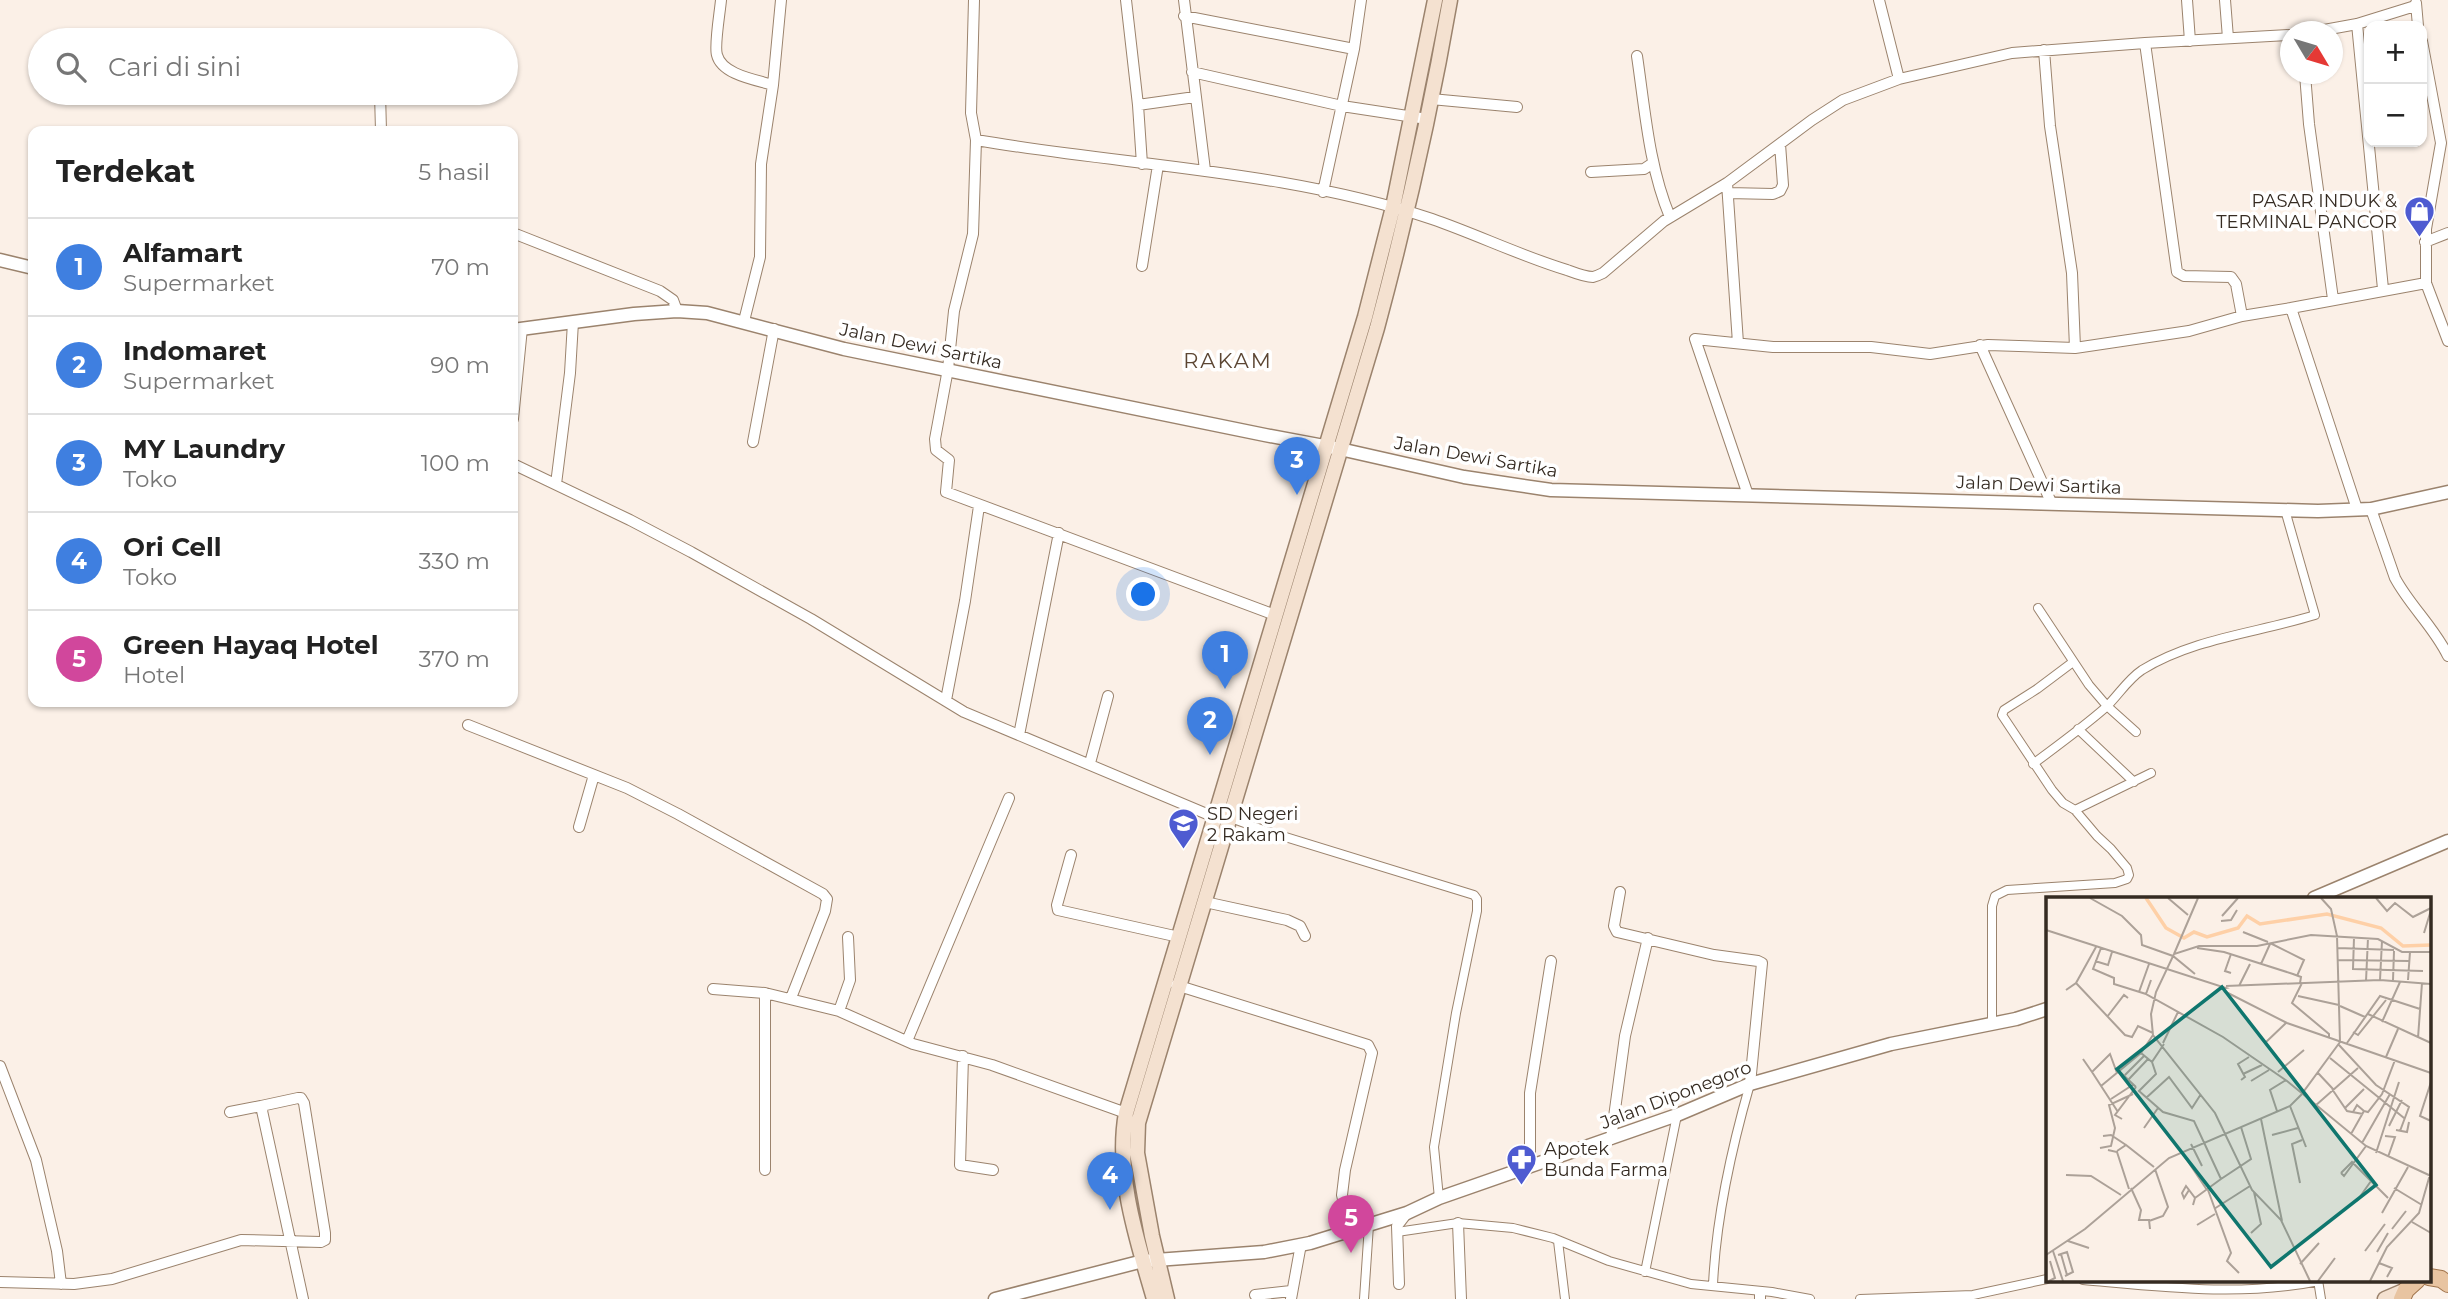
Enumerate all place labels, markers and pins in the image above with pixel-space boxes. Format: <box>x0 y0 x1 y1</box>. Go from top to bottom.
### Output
place label: PASAR INDUK & TERMINAL PANCOR <box>2216 190 2397 233</box>
shop icon: PASAR INDUK & TERMINAL PANCOR <box>2403 194 2437 238</box>
pin: 3 <box>1274 437 1320 495</box>
pin: 1 <box>1202 631 1248 689</box>
pin: 2 <box>1187 697 1233 755</box>
place label: SD Negeri 2 Rakam <box>1207 803 1298 846</box>
school or university icon: SD Negeri 2 Rakam <box>1167 807 1201 851</box>
place label: Apotek Bunda Farma <box>1544 1138 1668 1181</box>
pharmacy icon: Apotek Bunda Farma <box>1504 1142 1538 1186</box>
pin: 4 <box>1087 1152 1133 1210</box>
pin: 5 <box>1328 1195 1374 1253</box>

